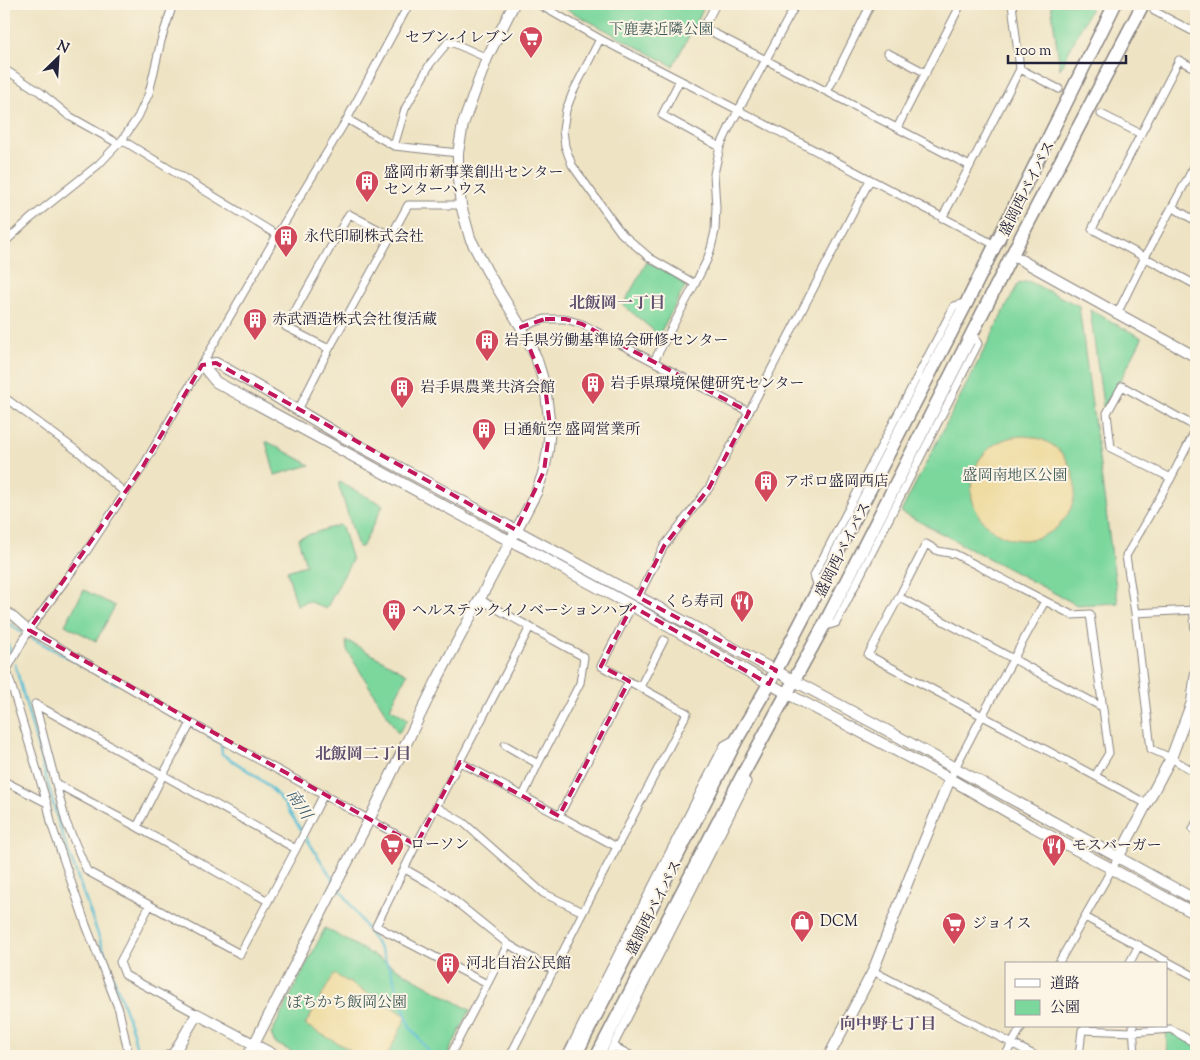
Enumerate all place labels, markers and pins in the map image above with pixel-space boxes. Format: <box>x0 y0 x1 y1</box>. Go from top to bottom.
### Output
supermarket icon: セブン-イレブン <box>518 25 544 59</box>
place label: セブン-イレブン <box>405 28 514 49</box>
place label: 盛岡市新事業創出センター センターハウス <box>384 163 563 201</box>
building icon: 盛岡市新事業創出センター センターハウス <box>354 169 380 203</box>
building icon: 永代印刷株式会社 <box>273 224 299 258</box>
place label: 永代印刷株式会社 <box>304 227 424 248</box>
building icon: 赤武酒造株式会社復活蔵 <box>242 307 268 341</box>
place label: 赤武酒造株式会社復活蔵 <box>272 310 437 331</box>
building icon: 岩手県労働基準協会研修センター <box>474 328 500 362</box>
place label: 岩手県労働基準協会研修センター <box>504 331 728 352</box>
building icon: 岩手県環境保健研究センター <box>580 371 606 405</box>
place label: 岩手県環境保健研究センター <box>610 374 804 395</box>
building icon: 岩手県農業共済会館 <box>389 375 415 409</box>
place label: 岩手県農業共済会館 <box>420 378 555 399</box>
building icon: 日通航空 盛岡営業所 <box>471 417 497 451</box>
place label: 日通航空 盛岡営業所 <box>502 420 640 441</box>
building icon: アポロ盛岡西店 <box>753 469 779 503</box>
place label: アポロ盛岡西店 <box>784 472 889 493</box>
restaurant icon: くら寿司 <box>729 589 755 623</box>
place label: くら寿司 <box>664 592 724 613</box>
building icon: ヘルステックイノベーションハブ <box>381 598 407 632</box>
place label: ヘルステックイノベーションハブ <box>412 601 632 622</box>
supermarket icon: ローソン <box>379 832 405 866</box>
restaurant icon: モスバーガー <box>1041 833 1067 867</box>
place label: ローソン <box>410 835 469 856</box>
place label: モスバーガー <box>1072 836 1162 857</box>
shop icon: DCM <box>789 909 815 943</box>
supermarket icon: ジョイス <box>941 911 967 945</box>
place label: DCM <box>820 912 858 933</box>
place label: ジョイス <box>972 914 1032 935</box>
building icon: 河北自治公民館 <box>435 951 461 985</box>
place label: 河北自治公民館 <box>466 954 571 975</box>

